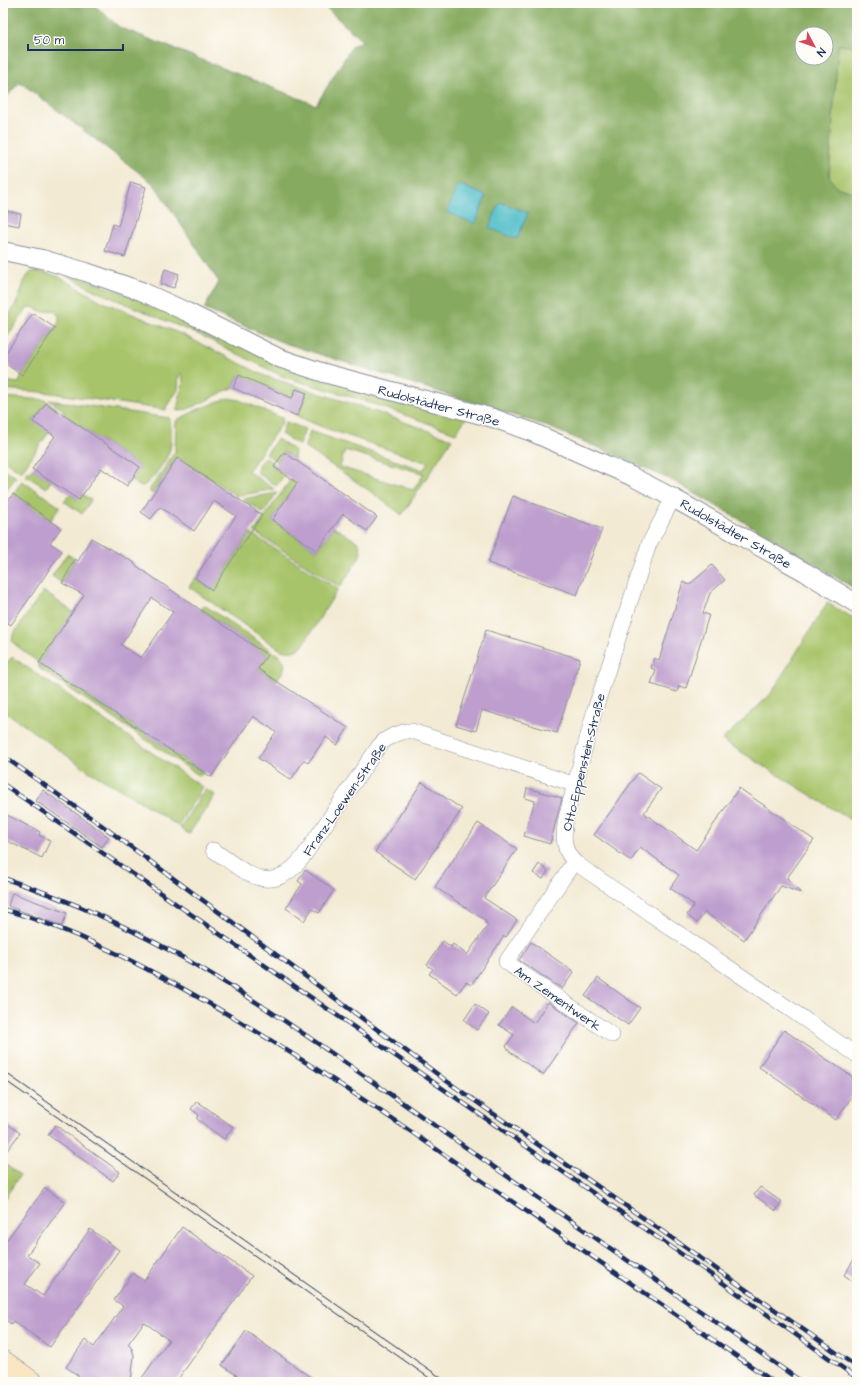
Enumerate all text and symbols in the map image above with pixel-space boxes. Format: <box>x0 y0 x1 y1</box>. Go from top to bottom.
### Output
scale bar <box>28 26 123 52</box>
north arrow <box>794 26 834 66</box>
text: 50 m <box>34 32 65 49</box>
text: N <box>813 45 829 60</box>
street label: Rudolstädter Straße <box>376 381 502 431</box>
street label: Rudolstädter Straße <box>677 495 794 573</box>
street label: Otto-Eppenstein-Straße <box>558 692 610 833</box>
street label: Franz-Loewen-Straße <box>299 739 391 860</box>
street label: Am Zementwerk <box>510 962 605 1036</box>

